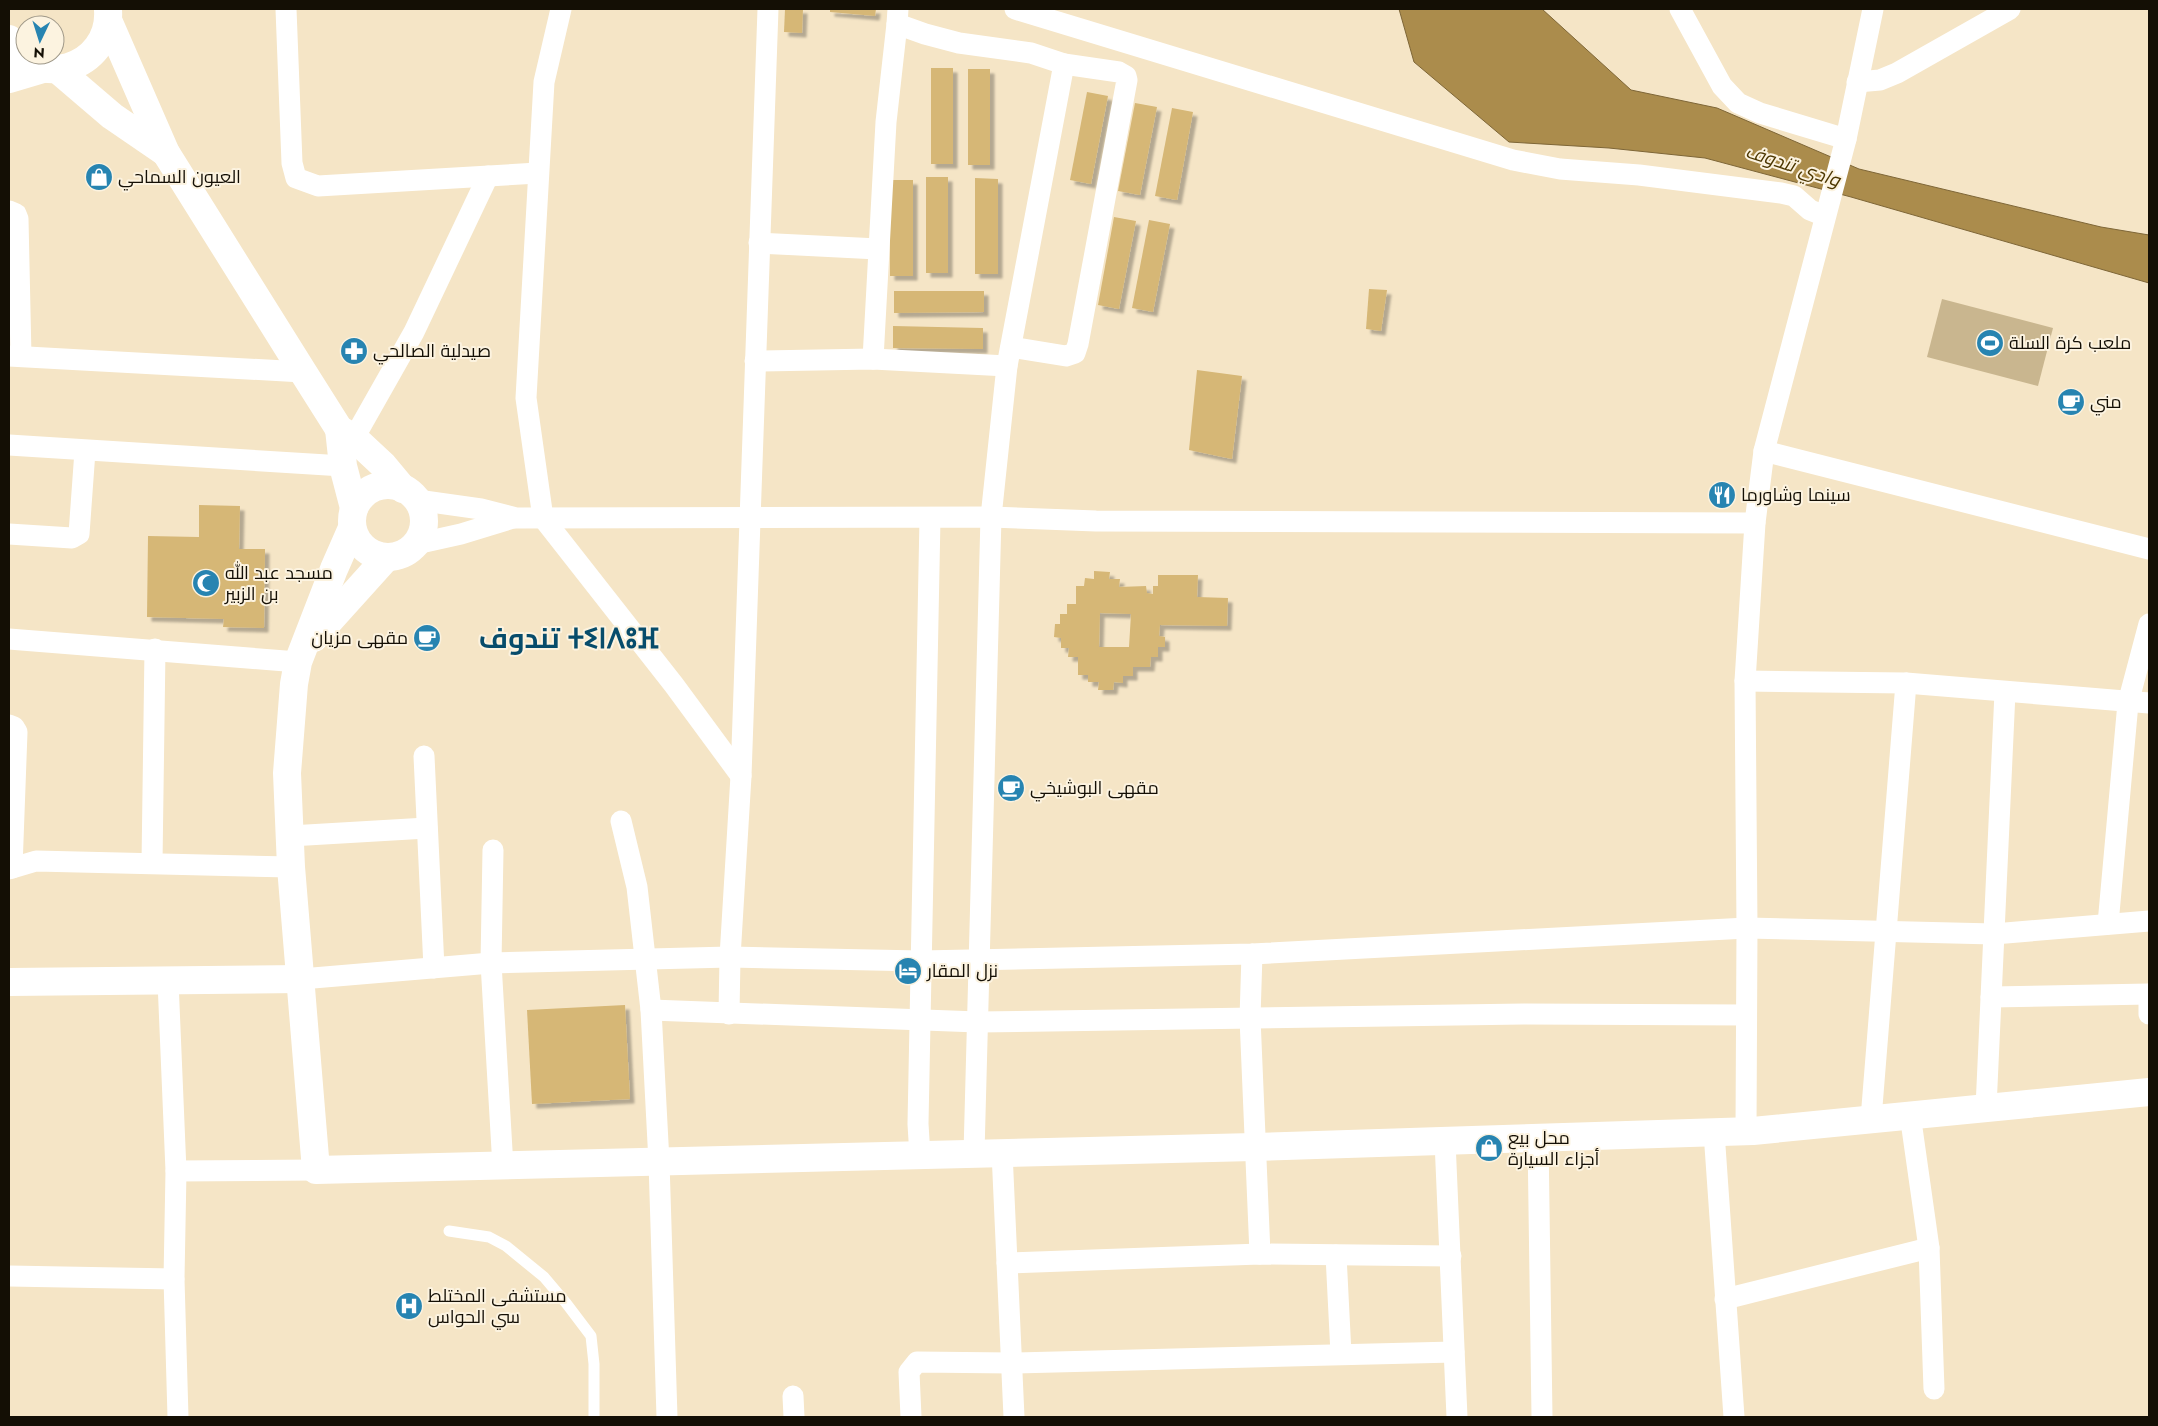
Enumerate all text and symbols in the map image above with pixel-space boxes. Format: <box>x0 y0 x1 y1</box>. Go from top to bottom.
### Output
north arrow <box>15 15 65 65</box>
text: N <box>33 43 45 63</box>
water label: وادي تندوف <box>1741 137 1845 196</box>
shop icon: العيون السماحي <box>84 162 114 192</box>
place label: العيون السماحي <box>118 164 241 191</box>
sports icon: ملعب كرة السلة <box>1975 328 2005 358</box>
place label: ملعب كرة السلة <box>2009 330 2131 356</box>
pharmacy icon: صيدلية الصالحي <box>339 336 369 366</box>
place label: صيدلية الصالحي <box>373 338 491 365</box>
cafe icon: مني <box>2056 387 2086 417</box>
place label: مني <box>2090 389 2122 416</box>
restaurant icon: سينما وشاورما <box>1707 480 1737 510</box>
place label: سينما وشاورما <box>1741 482 1851 508</box>
place label: مسجد عبد الله بن الزبير <box>224 560 333 607</box>
mosque icon: مسجد عبد الله بن الزبير <box>191 568 221 598</box>
district label: تندوف ⵜⵉⵏⴷⵓⴼ <box>479 618 659 659</box>
cafe icon: مقهى مزيان <box>412 623 442 653</box>
place label: مقهى مزيان <box>311 625 408 651</box>
cafe icon: مقهى البوشيخي <box>996 773 1026 803</box>
place label: مقهى البوشيخي <box>1030 775 1159 802</box>
hotel icon: نزل المقار <box>893 956 923 986</box>
place label: نزل المقار <box>926 958 998 984</box>
place label: محل بيع أجزاء السيارة <box>1508 1125 1600 1172</box>
shop icon: محل بيع أجزاء السيارة <box>1474 1133 1504 1163</box>
place label: مستشفى المختلط سي الحواس <box>428 1283 567 1330</box>
hospital icon: مستشفى المختلط سي الحواس <box>394 1291 424 1321</box>

